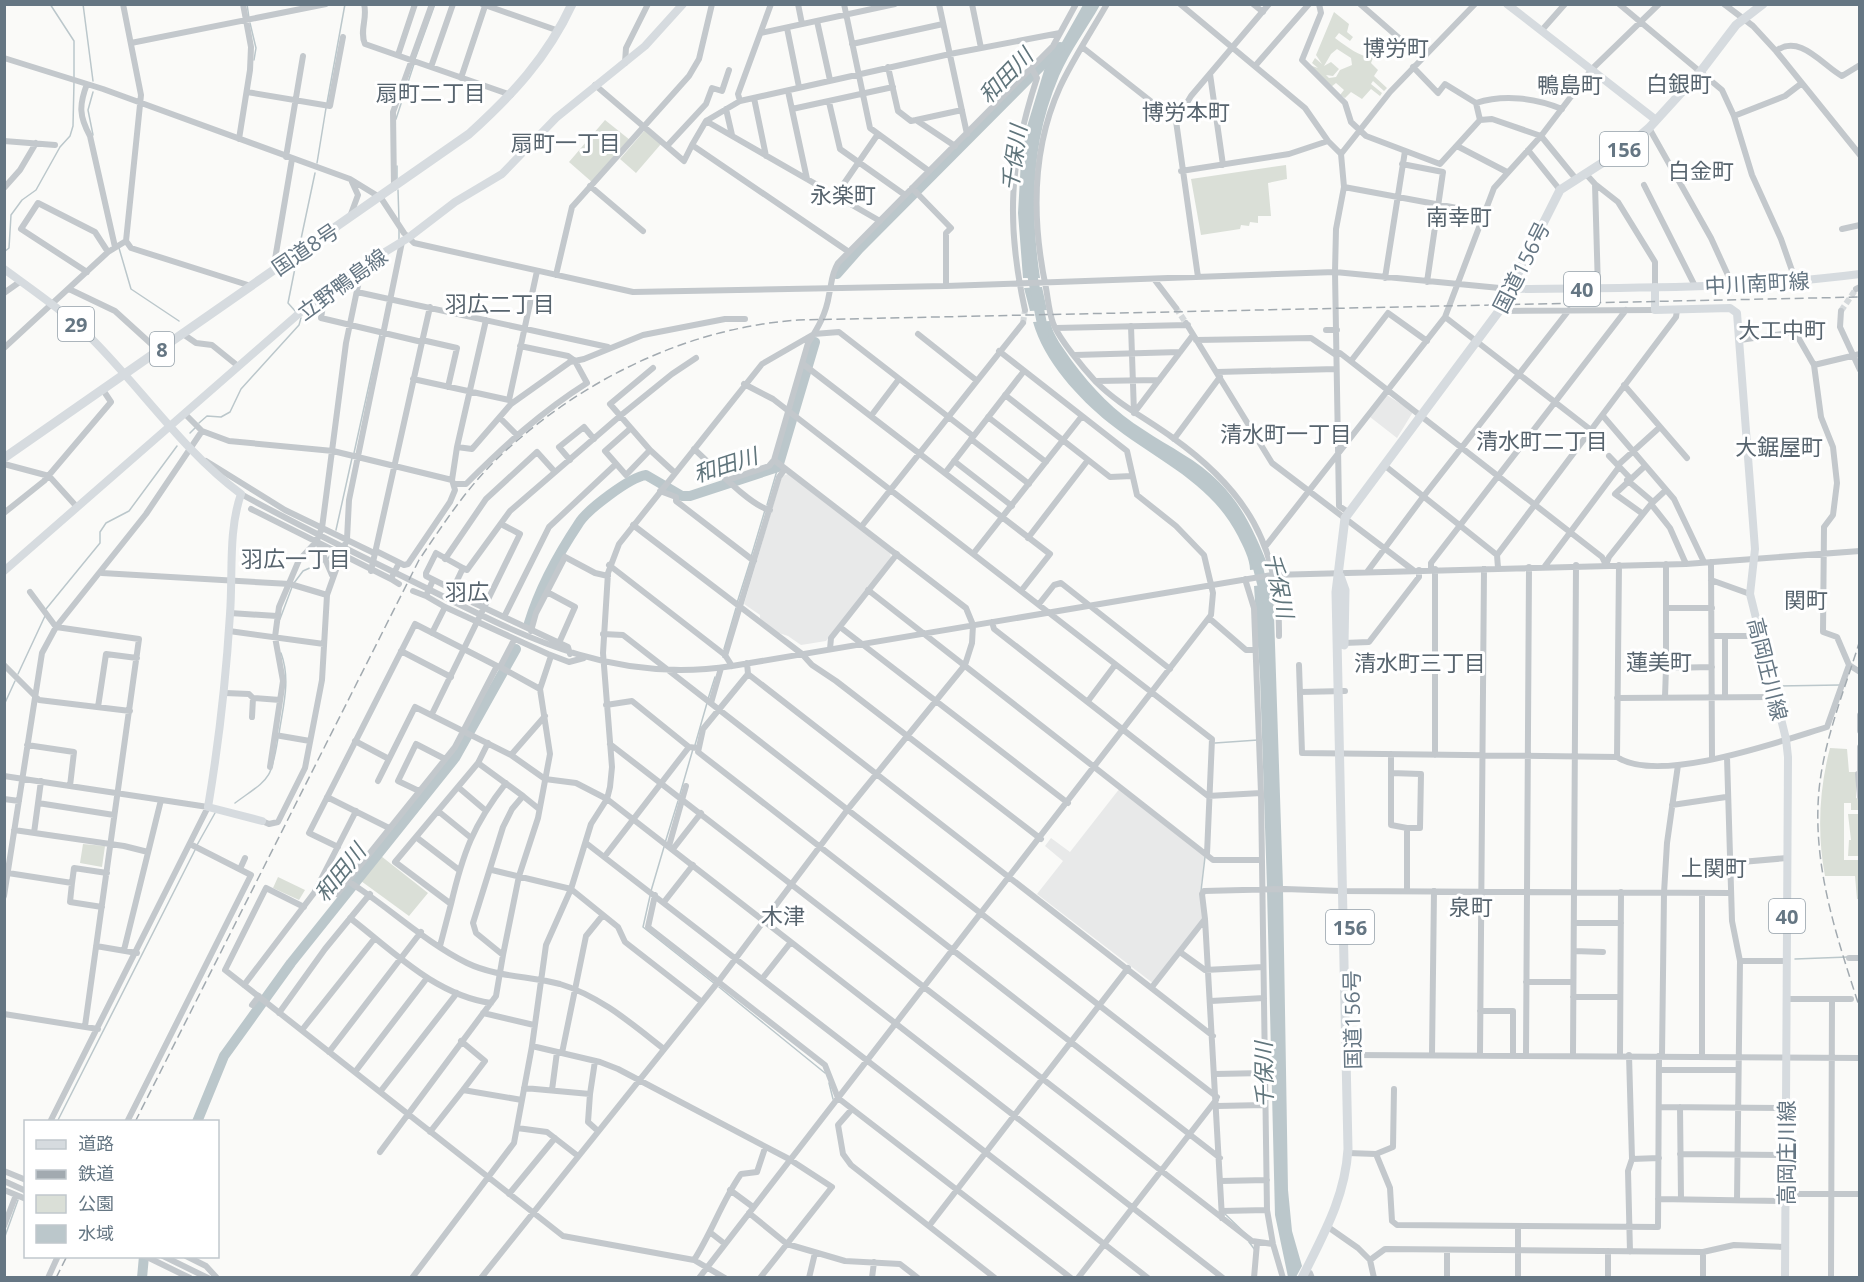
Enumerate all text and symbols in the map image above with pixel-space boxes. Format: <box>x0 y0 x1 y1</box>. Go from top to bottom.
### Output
district label: 博労町 <box>1363 32 1429 62</box>
water label: 和田川 <box>971 39 1040 109</box>
district label: 白銀町 <box>1646 68 1712 98</box>
district label: 鴨島町 <box>1537 69 1603 99</box>
district label: 扇町二丁目 <box>376 77 486 107</box>
district label: 博労本町 <box>1142 96 1230 126</box>
water label: 千保川 <box>994 121 1033 193</box>
district label: 扇町一丁目 <box>511 127 621 157</box>
road number: 156 <box>1600 132 1648 166</box>
district label: 白金町 <box>1668 155 1734 185</box>
district label: 永楽町 <box>810 179 876 209</box>
district label: 南幸町 <box>1426 201 1492 231</box>
street label: 国道8号 <box>266 216 344 282</box>
street label: 国道156号 <box>1486 217 1556 317</box>
street label: 立野鴨島線 <box>291 242 393 326</box>
street label: 中川南町線 <box>1704 266 1810 300</box>
road number: 40 <box>1564 272 1600 306</box>
district label: 羽広二丁目 <box>445 288 555 318</box>
road number: 29 <box>58 307 94 341</box>
district label: 大工中町 <box>1738 314 1826 344</box>
road number: 8 <box>150 332 174 366</box>
district label: 清水町一丁目 <box>1220 418 1352 448</box>
district label: 清水町二丁目 <box>1476 425 1608 455</box>
district label: 大鋸屋町 <box>1735 431 1823 461</box>
water label: 和田川 <box>689 439 763 488</box>
district label: 羽広一丁目 <box>241 543 351 573</box>
water label: 千保川 <box>1258 550 1302 622</box>
district label: 羽広 <box>445 576 489 606</box>
district label: 関町 <box>1784 584 1828 614</box>
street label: 高岡庄川線 <box>1742 615 1794 723</box>
district label: 蓮美町 <box>1626 646 1692 676</box>
district label: 清水町三丁目 <box>1354 647 1486 677</box>
water label: 和田川 <box>307 835 373 907</box>
district label: 上関町 <box>1681 852 1747 882</box>
district label: 泉町 <box>1449 891 1493 921</box>
road number: 40 <box>1769 899 1805 933</box>
district label: 木津 <box>761 900 805 930</box>
road number: 156 <box>1326 910 1374 944</box>
street label: 国道156号 <box>1337 970 1367 1070</box>
water label: 千保川 <box>1247 1040 1279 1108</box>
street label: 高岡庄川線 <box>1772 1101 1800 1206</box>
legend <box>24 1120 219 1258</box>
text: 道路 <box>78 1131 114 1155</box>
text: 鉄道 <box>78 1161 114 1185</box>
text: 公園 <box>78 1191 114 1215</box>
text: 水域 <box>78 1221 114 1245</box>

